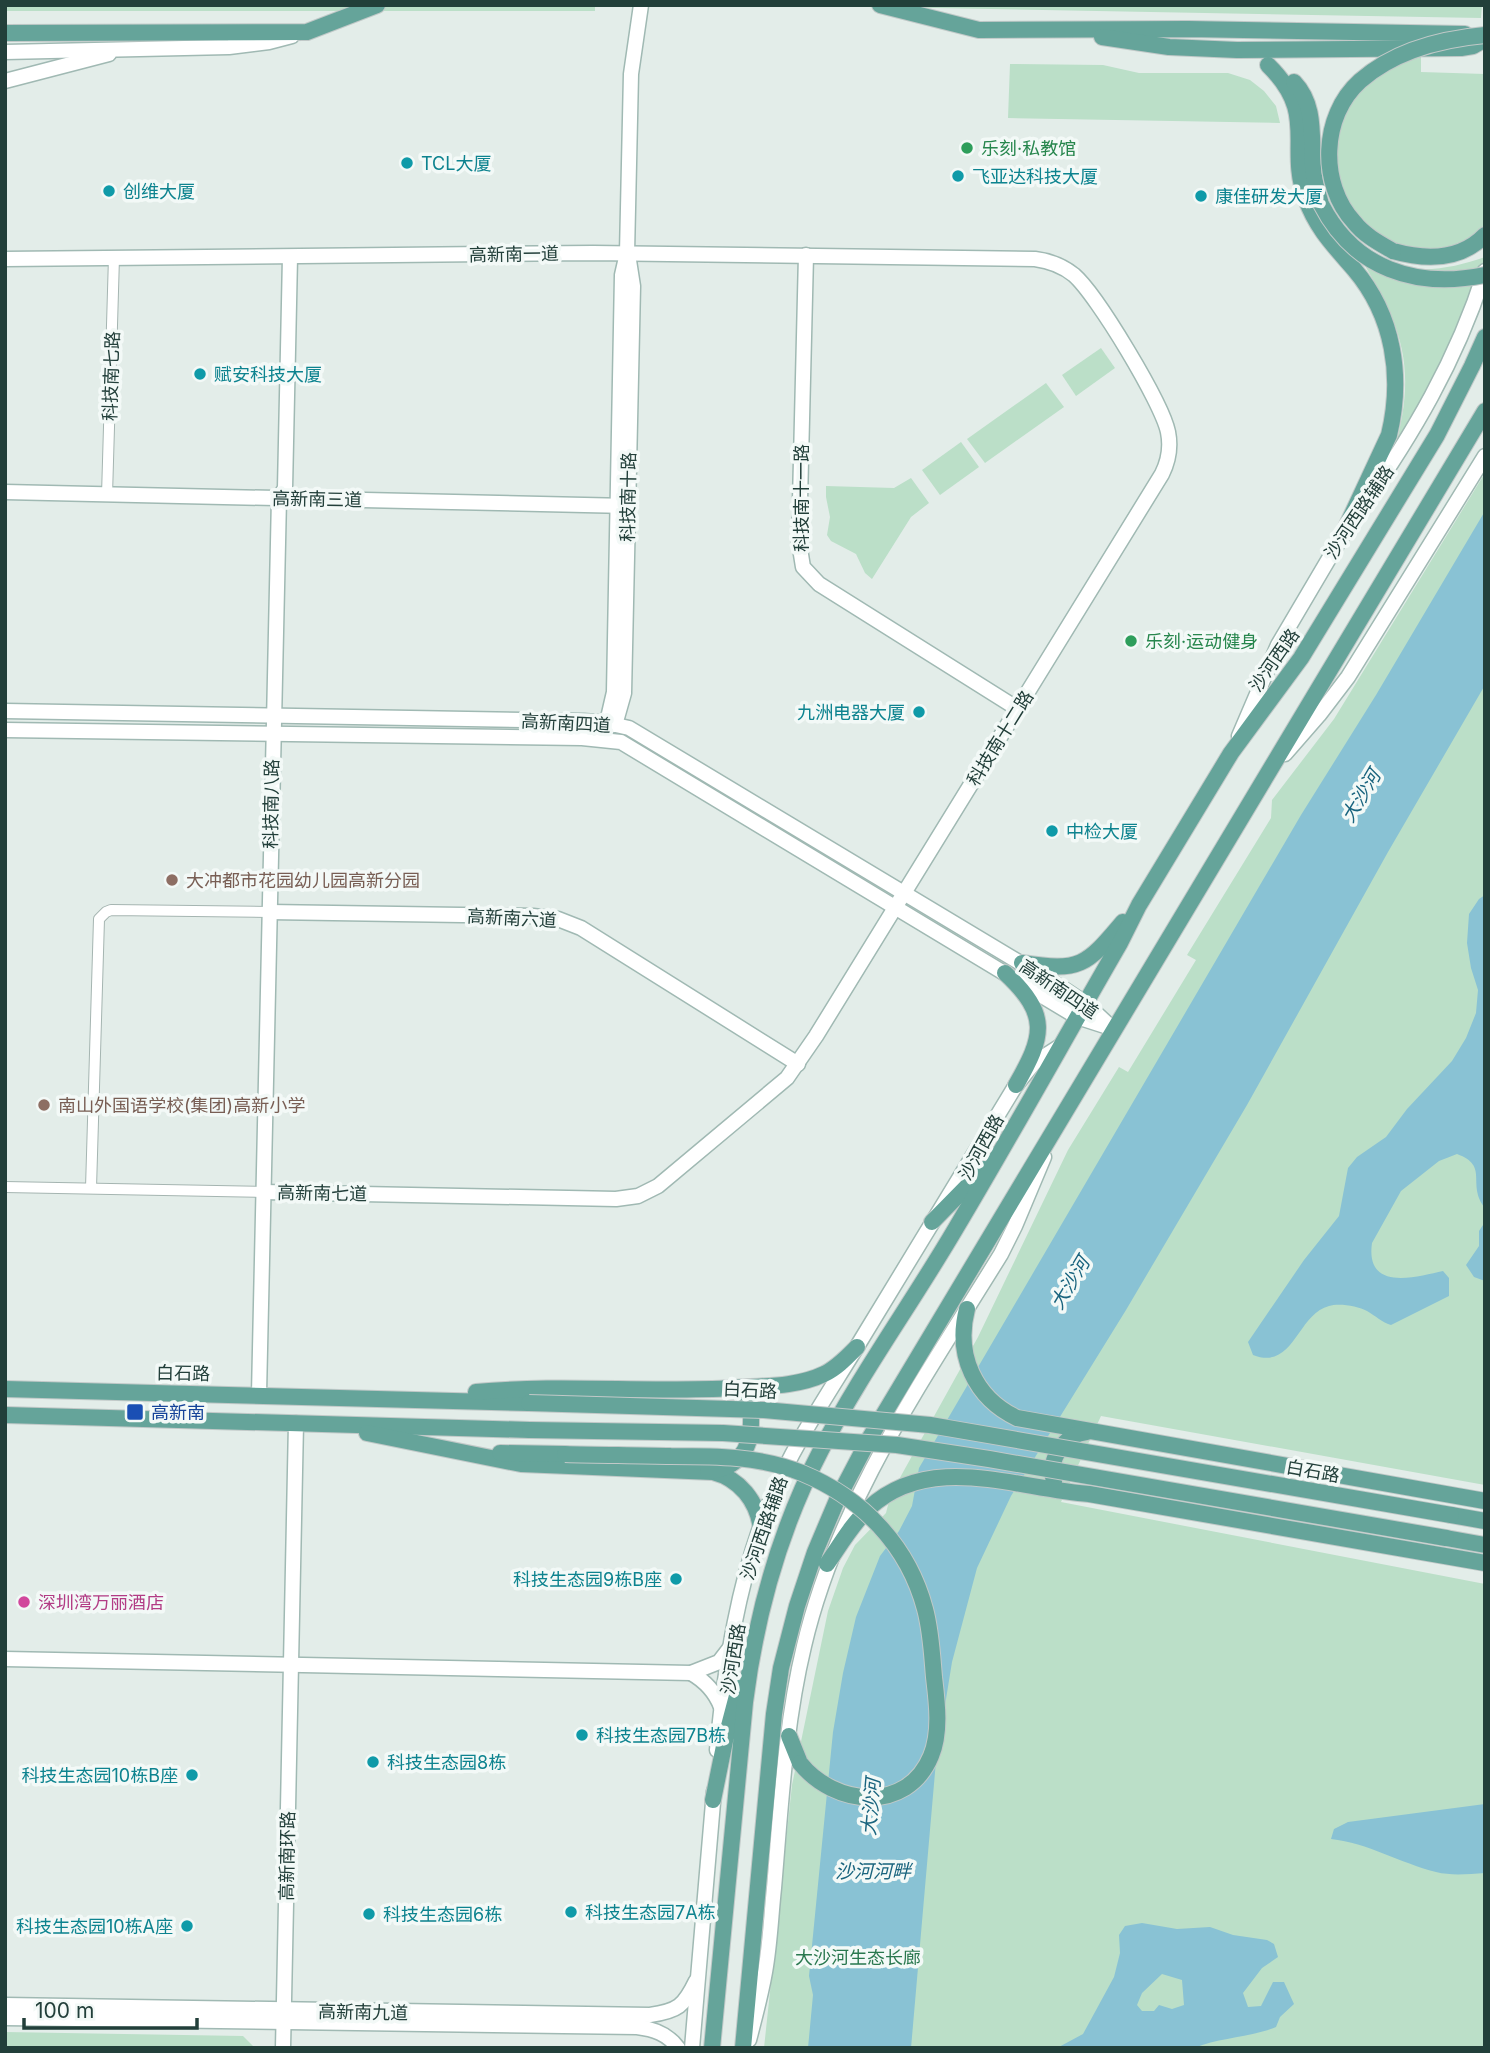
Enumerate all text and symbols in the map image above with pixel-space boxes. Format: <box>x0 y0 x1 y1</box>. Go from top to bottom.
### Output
place label: 乐刻·私教馆 <box>981 138 1076 159</box>
marker: 乐刻·私教馆 <box>959 140 975 156</box>
place label: TCL大厦 <box>421 153 491 174</box>
marker: TCL大厦 <box>399 155 415 171</box>
place label: 飞亚达科技大厦 <box>972 166 1098 187</box>
marker: 飞亚达科技大厦 <box>950 168 966 184</box>
place label: 创维大厦 <box>123 181 195 202</box>
marker: 创维大厦 <box>101 183 117 199</box>
place label: 康佳研发大厦 <box>1215 186 1323 207</box>
marker: 康佳研发大厦 <box>1193 188 1209 204</box>
street label: 高新南一道 <box>469 243 559 265</box>
street label: 科技南七路 <box>99 331 123 421</box>
place label: 赋安科技大厦 <box>214 364 322 385</box>
marker: 赋安科技大厦 <box>192 366 208 382</box>
street label: 科技南十一路 <box>791 444 812 552</box>
street label: 科技南十路 <box>617 452 639 542</box>
street label: 沙河西路辅路 <box>1320 461 1398 563</box>
street label: 高新南三道 <box>272 488 362 510</box>
street label: 沙河西路 <box>1245 624 1303 696</box>
place label: 乐刻·运动健身 <box>1145 631 1258 652</box>
marker: 乐刻·运动健身 <box>1123 633 1139 649</box>
street label: 科技南十二路 <box>962 687 1038 789</box>
place label: 九洲电器大厦 <box>797 702 905 723</box>
marker: 九洲电器大厦 <box>911 704 927 720</box>
street label: 高新南四道 <box>521 710 611 736</box>
street label: 科技南八路 <box>260 759 282 849</box>
water label: 大沙河 <box>1336 762 1388 826</box>
place label: 中检大厦 <box>1066 821 1138 842</box>
marker: 中检大厦 <box>1044 823 1060 839</box>
place label: 大冲都市花园幼儿园高新分园 <box>186 870 420 891</box>
marker: 大冲都市花园幼儿园高新分园 <box>164 872 180 888</box>
street label: 高新南六道 <box>467 905 557 931</box>
street label: 高新南四道 <box>1016 955 1102 1023</box>
place label: 南山外国语学校(集团)高新小学 <box>58 1095 305 1116</box>
marker: 南山外国语学校(集团)高新小学 <box>36 1097 52 1113</box>
street label: 沙河西路 <box>954 1110 1008 1184</box>
street label: 高新南七道 <box>277 1182 367 1204</box>
water label: 大沙河 <box>1045 1249 1097 1313</box>
street label: 白石路 <box>156 1362 210 1384</box>
street label: 白石路 <box>722 1378 778 1402</box>
marker: 高新南 <box>125 1402 145 1422</box>
place label: 高新南 <box>151 1402 205 1423</box>
street label: 白石路 <box>1285 1456 1341 1486</box>
street label: 沙河西路辅路 <box>736 1474 792 1582</box>
place label: 科技生态园9栋B座 <box>513 1569 662 1590</box>
marker: 科技生态园9栋B座 <box>668 1571 684 1587</box>
place label: 深圳湾万丽酒店 <box>38 1592 164 1613</box>
marker: 深圳湾万丽酒店 <box>16 1594 32 1610</box>
street label: 沙河西路 <box>717 1622 749 1696</box>
place label: 科技生态园7B栋 <box>596 1725 726 1746</box>
marker: 科技生态园7B栋 <box>574 1727 590 1743</box>
place label: 科技生态园8栋 <box>387 1752 506 1773</box>
marker: 科技生态园8栋 <box>365 1754 381 1770</box>
place label: 科技生态园10栋B座 <box>22 1765 178 1786</box>
marker: 科技生态园10栋B座 <box>184 1767 200 1783</box>
water label: 大沙河 <box>857 1774 885 1836</box>
street label: 高新南环路 <box>276 1811 298 1901</box>
water label: 沙河河畔 <box>835 1860 914 1883</box>
place label: 科技生态园7A栋 <box>585 1902 716 1923</box>
place label: 科技生态园6栋 <box>383 1904 502 1925</box>
marker: 科技生态园7A栋 <box>563 1904 579 1920</box>
marker: 科技生态园6栋 <box>361 1906 377 1922</box>
place label: 科技生态园10栋A座 <box>16 1916 173 1937</box>
marker: 科技生态园10栋A座 <box>179 1918 195 1934</box>
park label: 大沙河生态长廊 <box>795 1947 921 1968</box>
scale bar <box>24 1986 198 2030</box>
text: 100 m <box>35 1998 94 2023</box>
street label: 高新南九道 <box>318 2001 408 2023</box>

